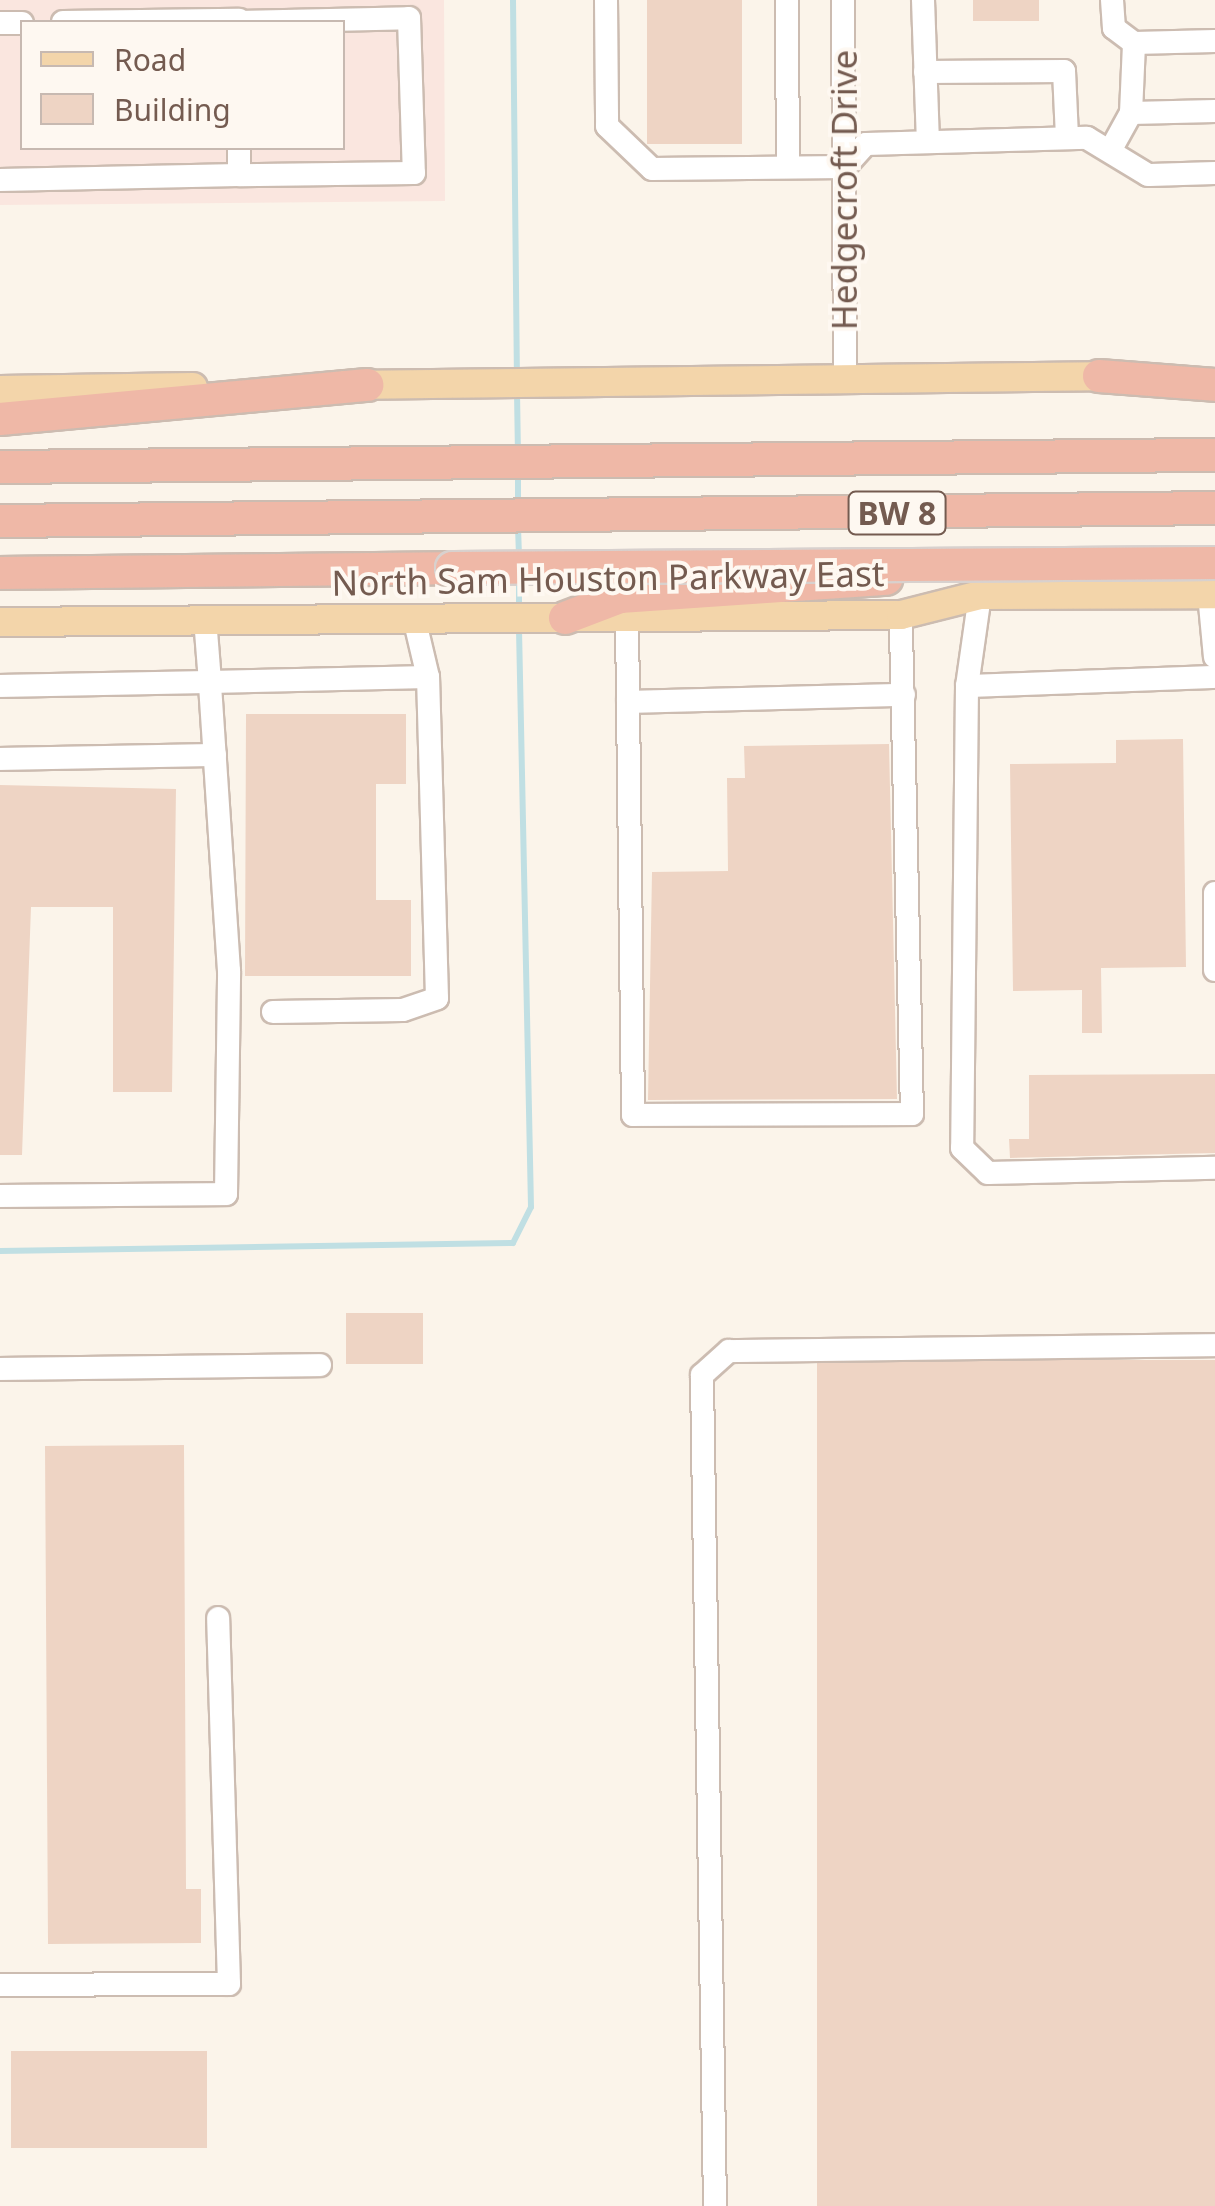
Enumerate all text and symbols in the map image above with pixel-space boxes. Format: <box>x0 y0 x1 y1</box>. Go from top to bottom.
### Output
legend <box>20 20 345 150</box>
text: Road <box>114 39 186 80</box>
street label: Hedgecroft Drive <box>823 50 865 330</box>
text: Building <box>114 89 231 130</box>
road number: BW 8 <box>847 486 947 540</box>
street label: North Sam Houston Parkway East <box>331 552 885 604</box>

